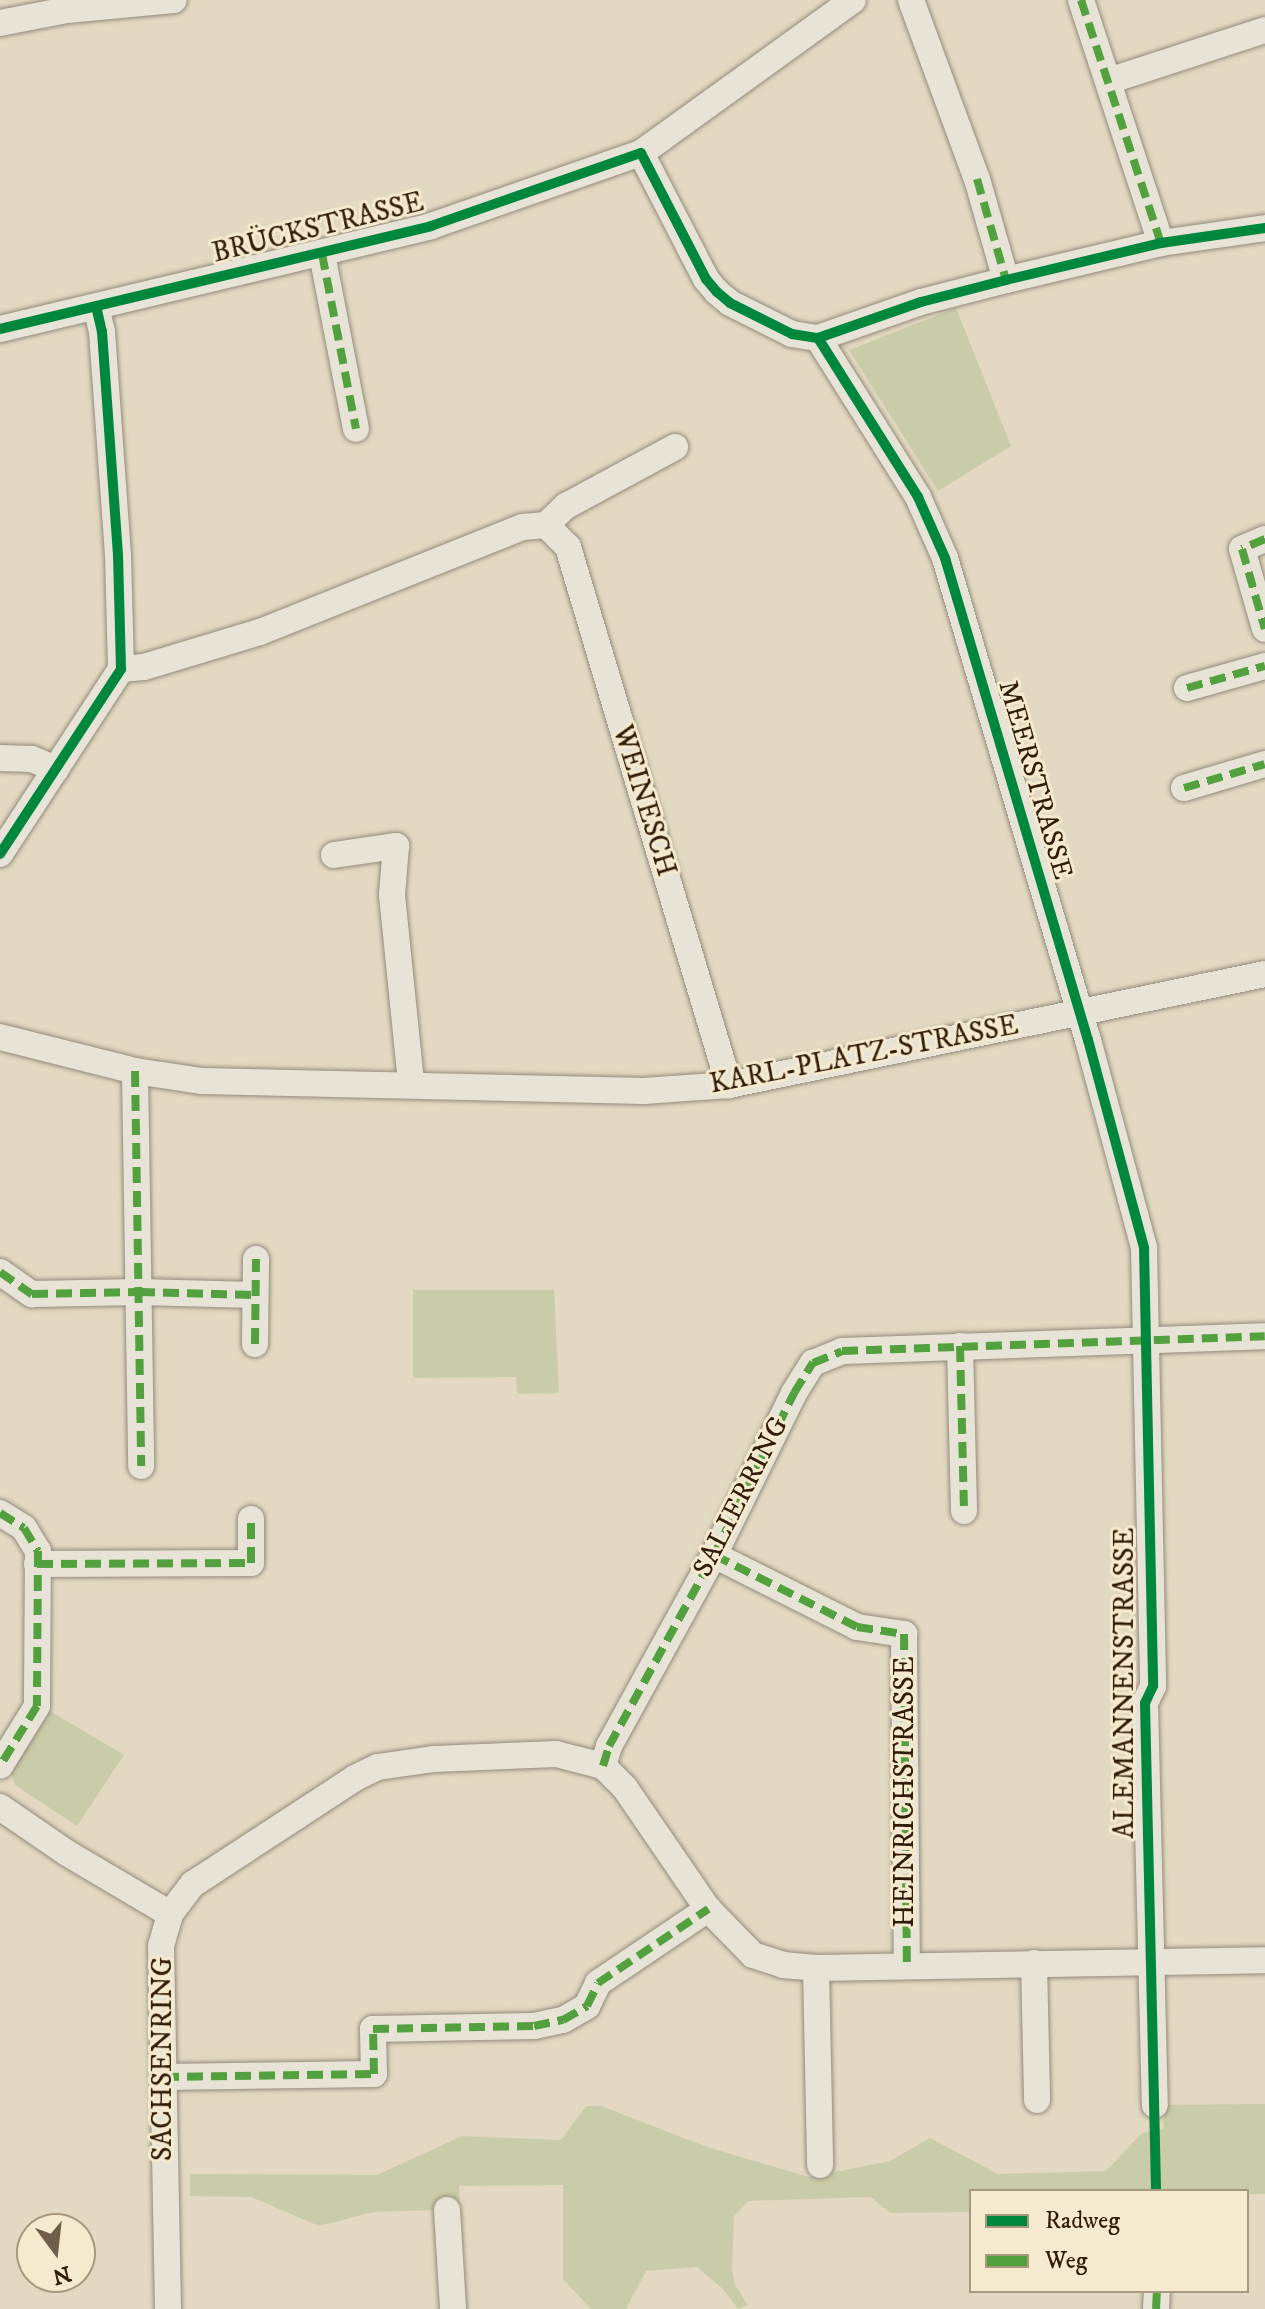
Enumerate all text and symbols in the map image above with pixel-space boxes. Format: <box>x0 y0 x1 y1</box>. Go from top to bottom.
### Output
street label: BRÜCKSTRASSE <box>209 185 427 271</box>
street label: MEERSTRASSE <box>991 677 1079 883</box>
street label: WEINESCH <box>605 721 683 881</box>
street label: KARL-PLATZ-STRASSE <box>707 1009 1021 1101</box>
street label: SALIERRING <box>686 1411 796 1583</box>
street label: ALEMANNENSTRASSE <box>1108 1527 1142 1839</box>
street label: HEINRICHSTRASSE <box>888 1656 922 1928</box>
street label: SACHSENRING <box>146 1957 180 2161</box>
legend <box>969 2189 1249 2293</box>
text: Radweg <box>1045 2206 1120 2236</box>
north arrow <box>16 2213 96 2293</box>
text: Weg <box>1045 2246 1087 2276</box>
text: N <box>50 2259 74 2290</box>

